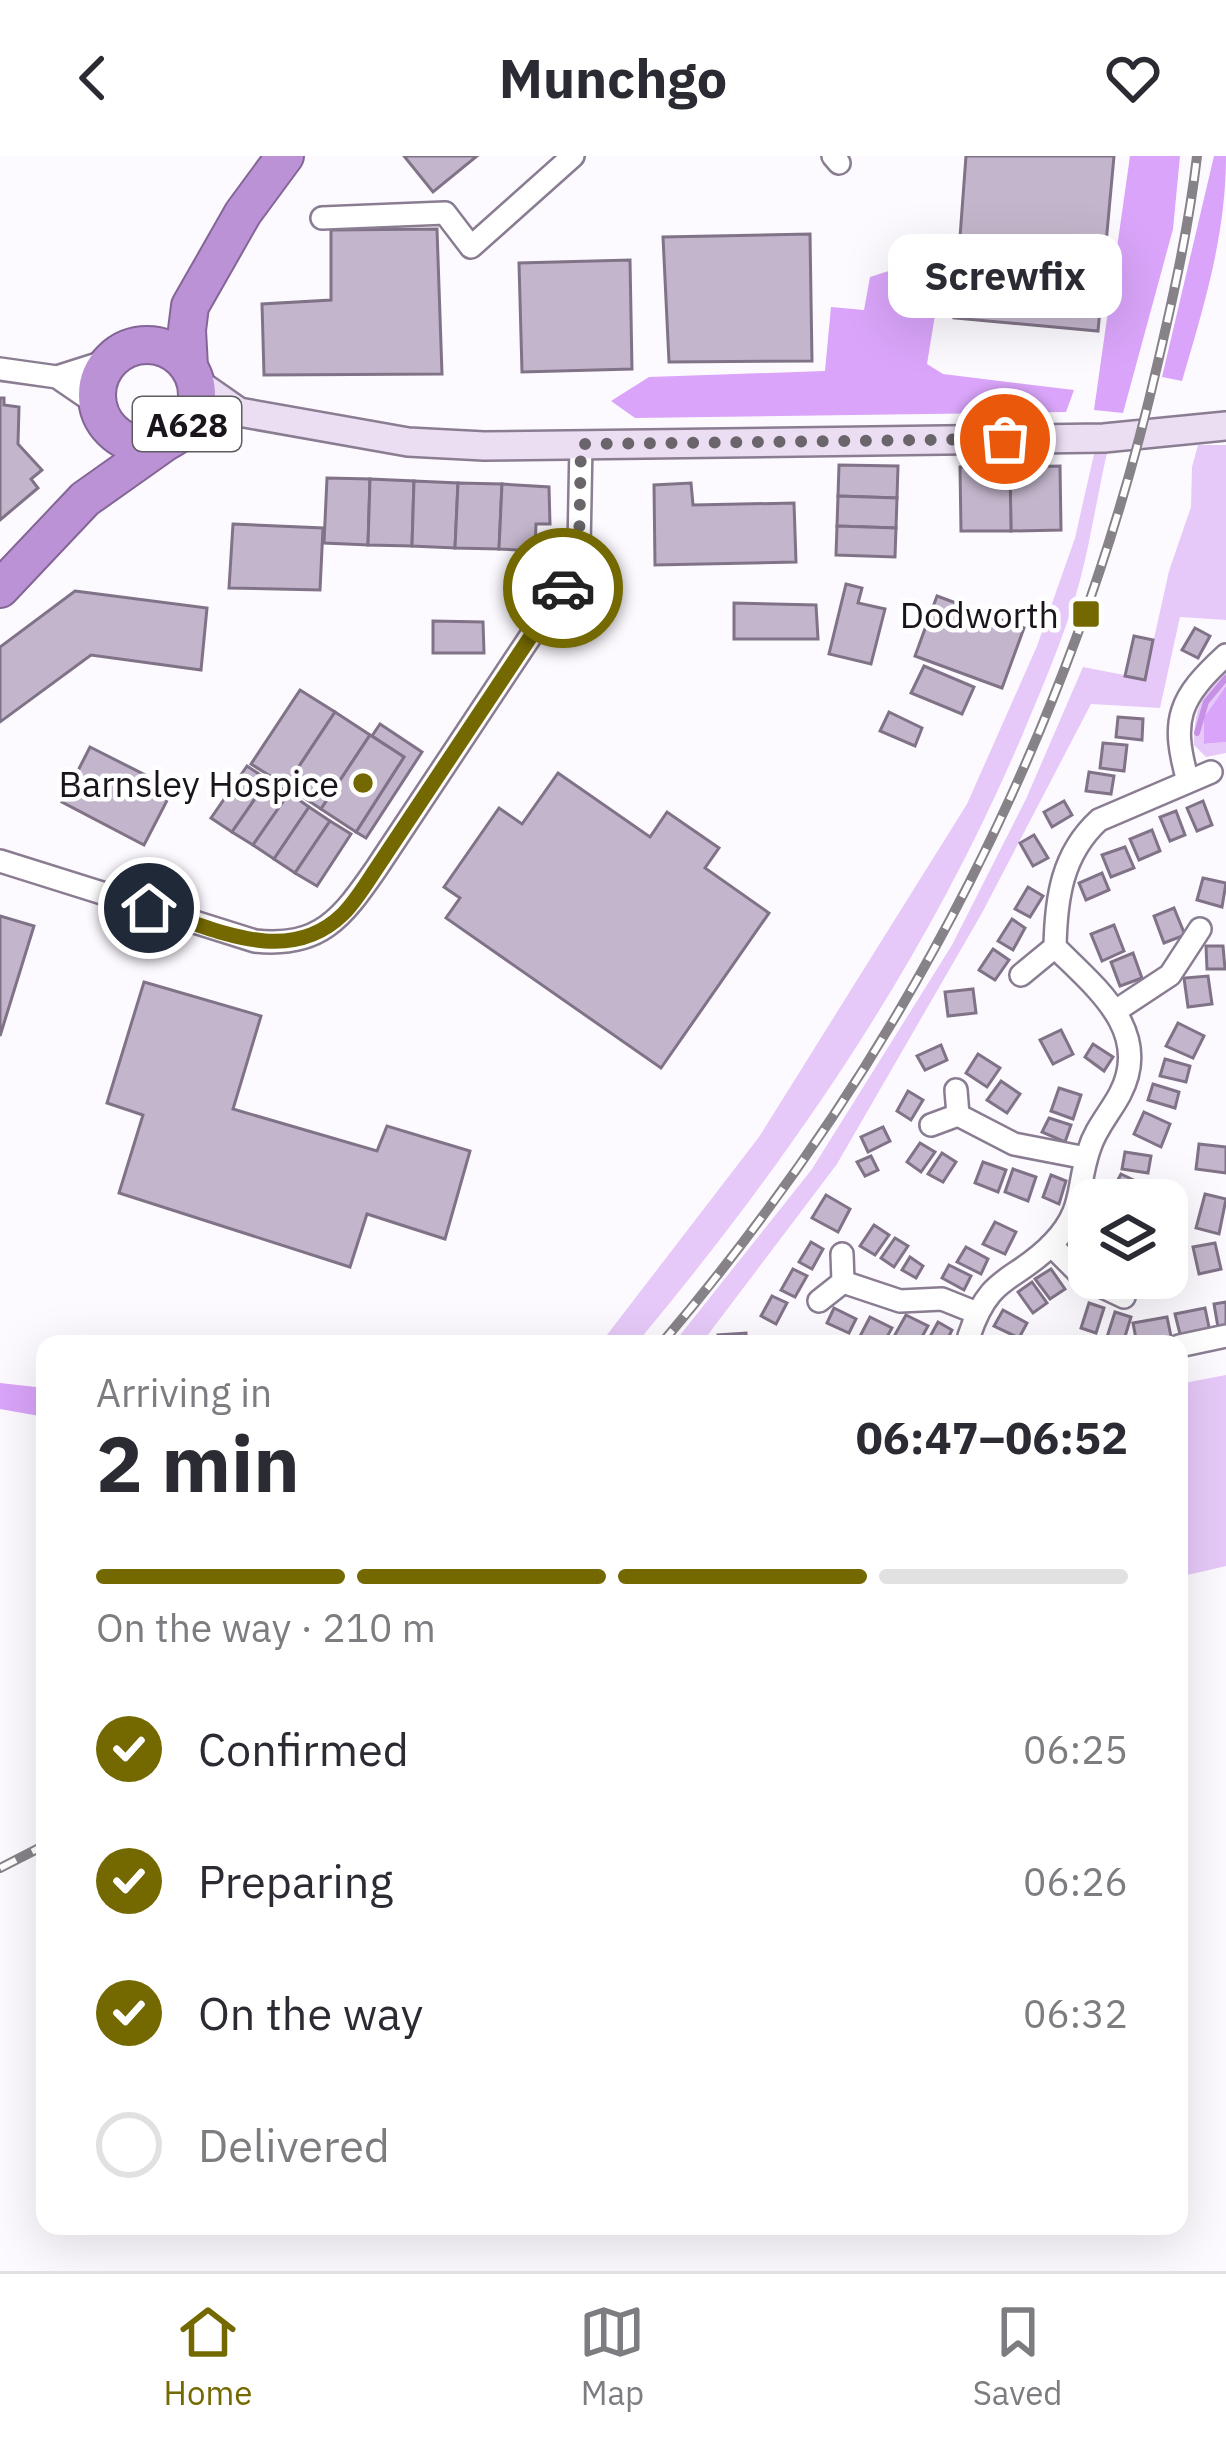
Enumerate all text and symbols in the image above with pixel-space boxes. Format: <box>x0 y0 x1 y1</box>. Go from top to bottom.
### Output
text: Munchgo <box>499 43 727 113</box>
icon: back <box>60 45 126 111</box>
icon: heart <box>1100 45 1166 111</box>
callout: Screwfix <box>888 235 1122 319</box>
text: Screwfix <box>924 250 1086 301</box>
pin <box>954 388 1056 490</box>
road number: A628 <box>133 397 241 451</box>
icon: bag <box>972 406 1038 472</box>
courier <box>503 528 623 648</box>
icon: car <box>530 555 596 621</box>
place label: Dodworth <box>900 591 1059 638</box>
marker: Dodworth <box>1070 598 1102 630</box>
place label: Barnsley Hospice <box>59 760 339 807</box>
marker: Barnsley Hospice <box>350 770 376 796</box>
pin <box>98 857 200 959</box>
icon: home <box>116 875 182 941</box>
map controls <box>1068 1179 1188 1299</box>
button: layers <box>1068 1179 1188 1299</box>
text: Arriving in <box>96 1367 272 1418</box>
text: 06:47–06:52 <box>856 1408 1128 1466</box>
text: 2 min <box>96 1412 300 1513</box>
text: On the way · 210 m <box>96 1602 436 1653</box>
icon: check <box>96 1716 162 1782</box>
text: Confirmed <box>198 1720 409 1778</box>
text: 06:25 <box>1023 1724 1128 1775</box>
icon: check <box>96 1848 162 1914</box>
text: Preparing <box>198 1852 393 1910</box>
text: 06:26 <box>1023 1856 1128 1907</box>
icon: check <box>96 1980 162 2046</box>
text: On the way <box>198 1984 423 2042</box>
text: 06:32 <box>1023 1988 1128 2039</box>
text: Delivered <box>198 2116 390 2174</box>
tab: Home <box>164 2299 252 2414</box>
tab: Map <box>579 2299 645 2414</box>
tab: Saved <box>973 2299 1062 2414</box>

